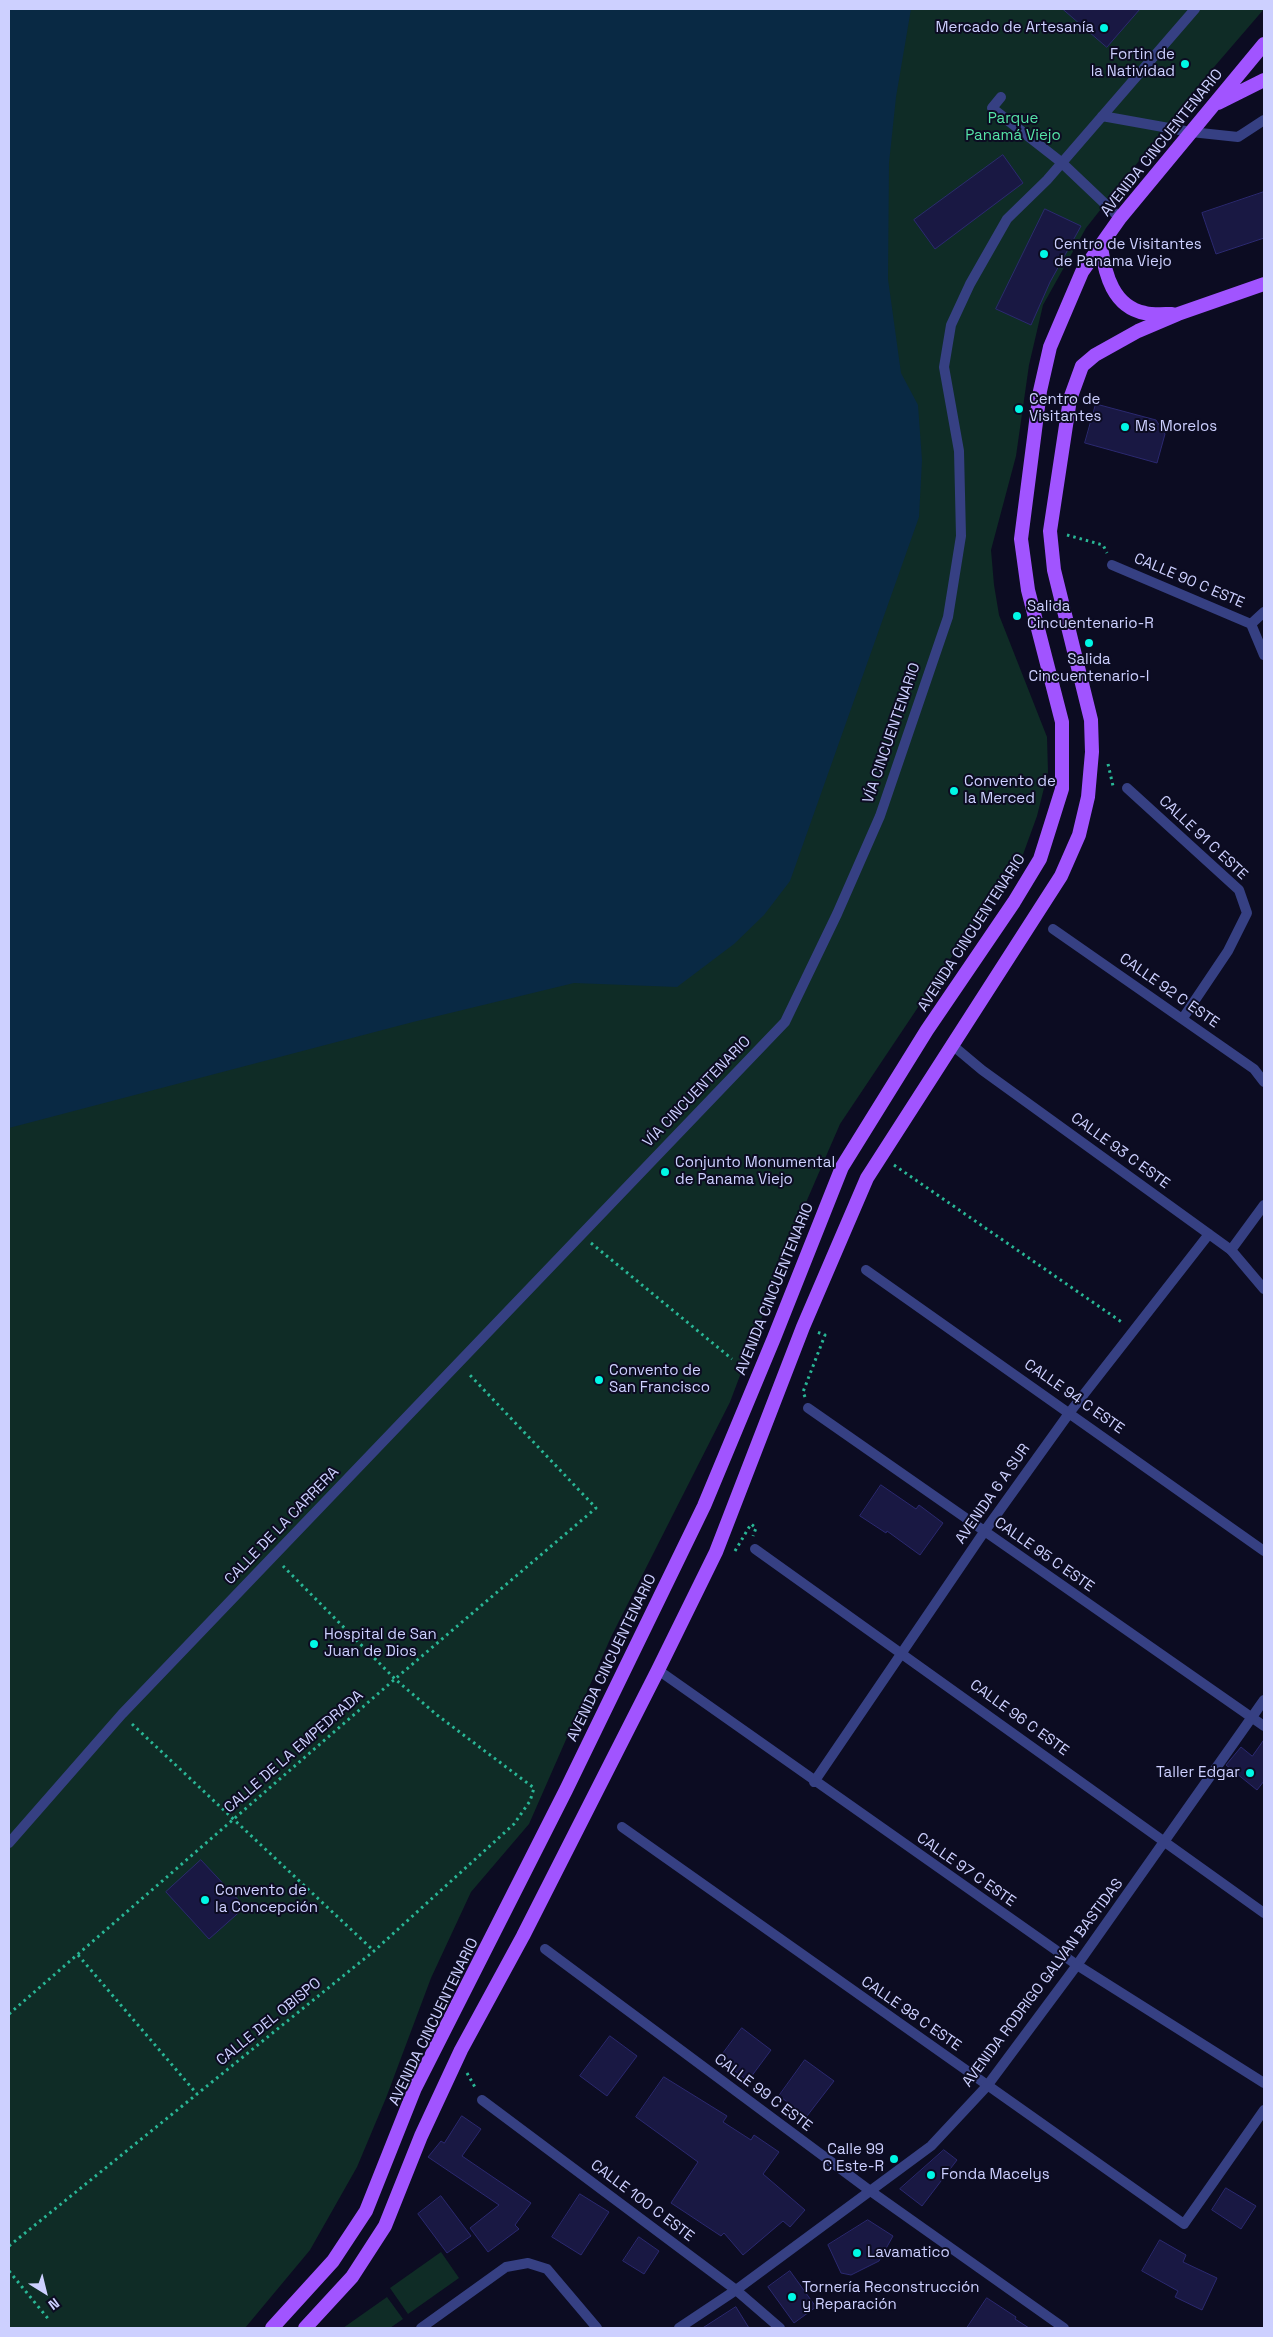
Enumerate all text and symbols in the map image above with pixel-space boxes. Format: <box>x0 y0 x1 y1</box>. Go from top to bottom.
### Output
place label: Mercado de Artesanía <box>936 19 1094 37</box>
marker: Mercado de Artesanía <box>1098 22 1110 34</box>
place label: Fortin de la Natividad <box>1091 46 1175 81</box>
marker: Fortin de la Natividad <box>1179 58 1191 70</box>
street label: AVENIDA CINCUENTENARIO <box>1097 66 1227 220</box>
park label: Parque Panamá Viejo <box>965 110 1061 145</box>
place label: Centro de Visitantes de Panama Viejo <box>1054 236 1202 271</box>
marker: Centro de Visitantes de Panama Viejo <box>1038 248 1050 260</box>
place label: Centro de Visitantes <box>1029 391 1101 426</box>
marker: Centro de Visitantes <box>1013 403 1025 415</box>
place label: Ms Morelos <box>1135 418 1217 436</box>
marker: Ms Morelos <box>1119 421 1131 433</box>
street label: CALLE 90 C ESTE <box>1131 550 1247 612</box>
place label: Salida Cincuentenario-R <box>1027 598 1154 633</box>
marker: Salida Cincuentenario-R <box>1011 610 1023 622</box>
marker: Salida Cincuentenario-I <box>1083 637 1095 649</box>
place label: Salida Cincuentenario-I <box>1029 651 1149 686</box>
street label: VÍA CINCUENTENARIO <box>860 660 924 806</box>
place label: Convento de la Merced <box>964 773 1056 808</box>
marker: Convento de la Merced <box>948 785 960 797</box>
street label: CALLE 91 C ESTE <box>1155 792 1251 884</box>
street label: AVENIDA CINCUENTENARIO <box>914 851 1030 1015</box>
street label: CALLE 92 C ESTE <box>1116 950 1222 1032</box>
street label: VÍA CINCUENTENARIO <box>639 1033 755 1151</box>
street label: CALLE 93 C ESTE <box>1067 1109 1173 1193</box>
place label: Conjunto Monumental de Panama Viejo <box>675 1154 835 1189</box>
marker: Conjunto Monumental de Panama Viejo <box>659 1166 671 1178</box>
street label: AVENIDA CINCUENTENARIO <box>732 1200 818 1378</box>
street label: CALLE 94 C ESTE <box>1021 1356 1127 1438</box>
place label: Convento de San Francisco <box>609 1362 710 1397</box>
marker: Convento de San Francisco <box>593 1374 605 1386</box>
street label: AVENIDA 6 A SUR <box>952 1440 1034 1548</box>
street label: CALLE DE LA CARRERA <box>221 1463 343 1589</box>
street label: CALLE 95 C ESTE <box>991 1514 1097 1596</box>
street label: AVENIDA CINCUENTENARIO <box>564 1571 660 1745</box>
place label: Hospital de San Juan de Dios <box>324 1626 437 1661</box>
marker: Hospital de San Juan de Dios <box>308 1638 320 1650</box>
street label: CALLE 96 C ESTE <box>966 1676 1072 1760</box>
street label: CALLE DE LA EMPEDRADA <box>221 1687 367 1817</box>
place label: Taller Edgar <box>1156 1764 1240 1782</box>
marker: Taller Edgar <box>1244 1767 1256 1779</box>
street label: CALLE 97 C ESTE <box>913 1829 1019 1911</box>
street label: AVENIDA RODRIGO GALVAN BASTIDAS <box>959 1875 1127 2091</box>
place label: Convento de la Concepción <box>215 1882 318 1917</box>
marker: Convento de la Concepción <box>199 1894 211 1906</box>
street label: AVENIDA CINCUENTENARIO <box>386 1935 482 2109</box>
street label: CALLE 98 C ESTE <box>858 1973 964 2055</box>
street label: CALLE DEL OBISPO <box>213 1974 325 2070</box>
street label: CALLE 99 C ESTE <box>711 2050 815 2136</box>
place label: Calle 99 C Este-R <box>823 2141 884 2176</box>
marker: Calle 99 C Este-R <box>888 2153 900 2165</box>
street label: CALLE 100 C ESTE <box>587 2156 697 2246</box>
place label: Fonda Macelys <box>941 2166 1050 2184</box>
marker: Fonda Macelys <box>925 2169 937 2181</box>
place label: Lavamatico <box>867 2244 950 2262</box>
marker: Lavamatico <box>851 2247 863 2259</box>
north arrow <box>20 2267 70 2317</box>
place label: Tornería Reconstrucción y Reparación <box>802 2279 979 2314</box>
marker: Tornería Reconstrucción y Reparación <box>786 2291 798 2303</box>
text: N <box>45 2294 63 2314</box>

